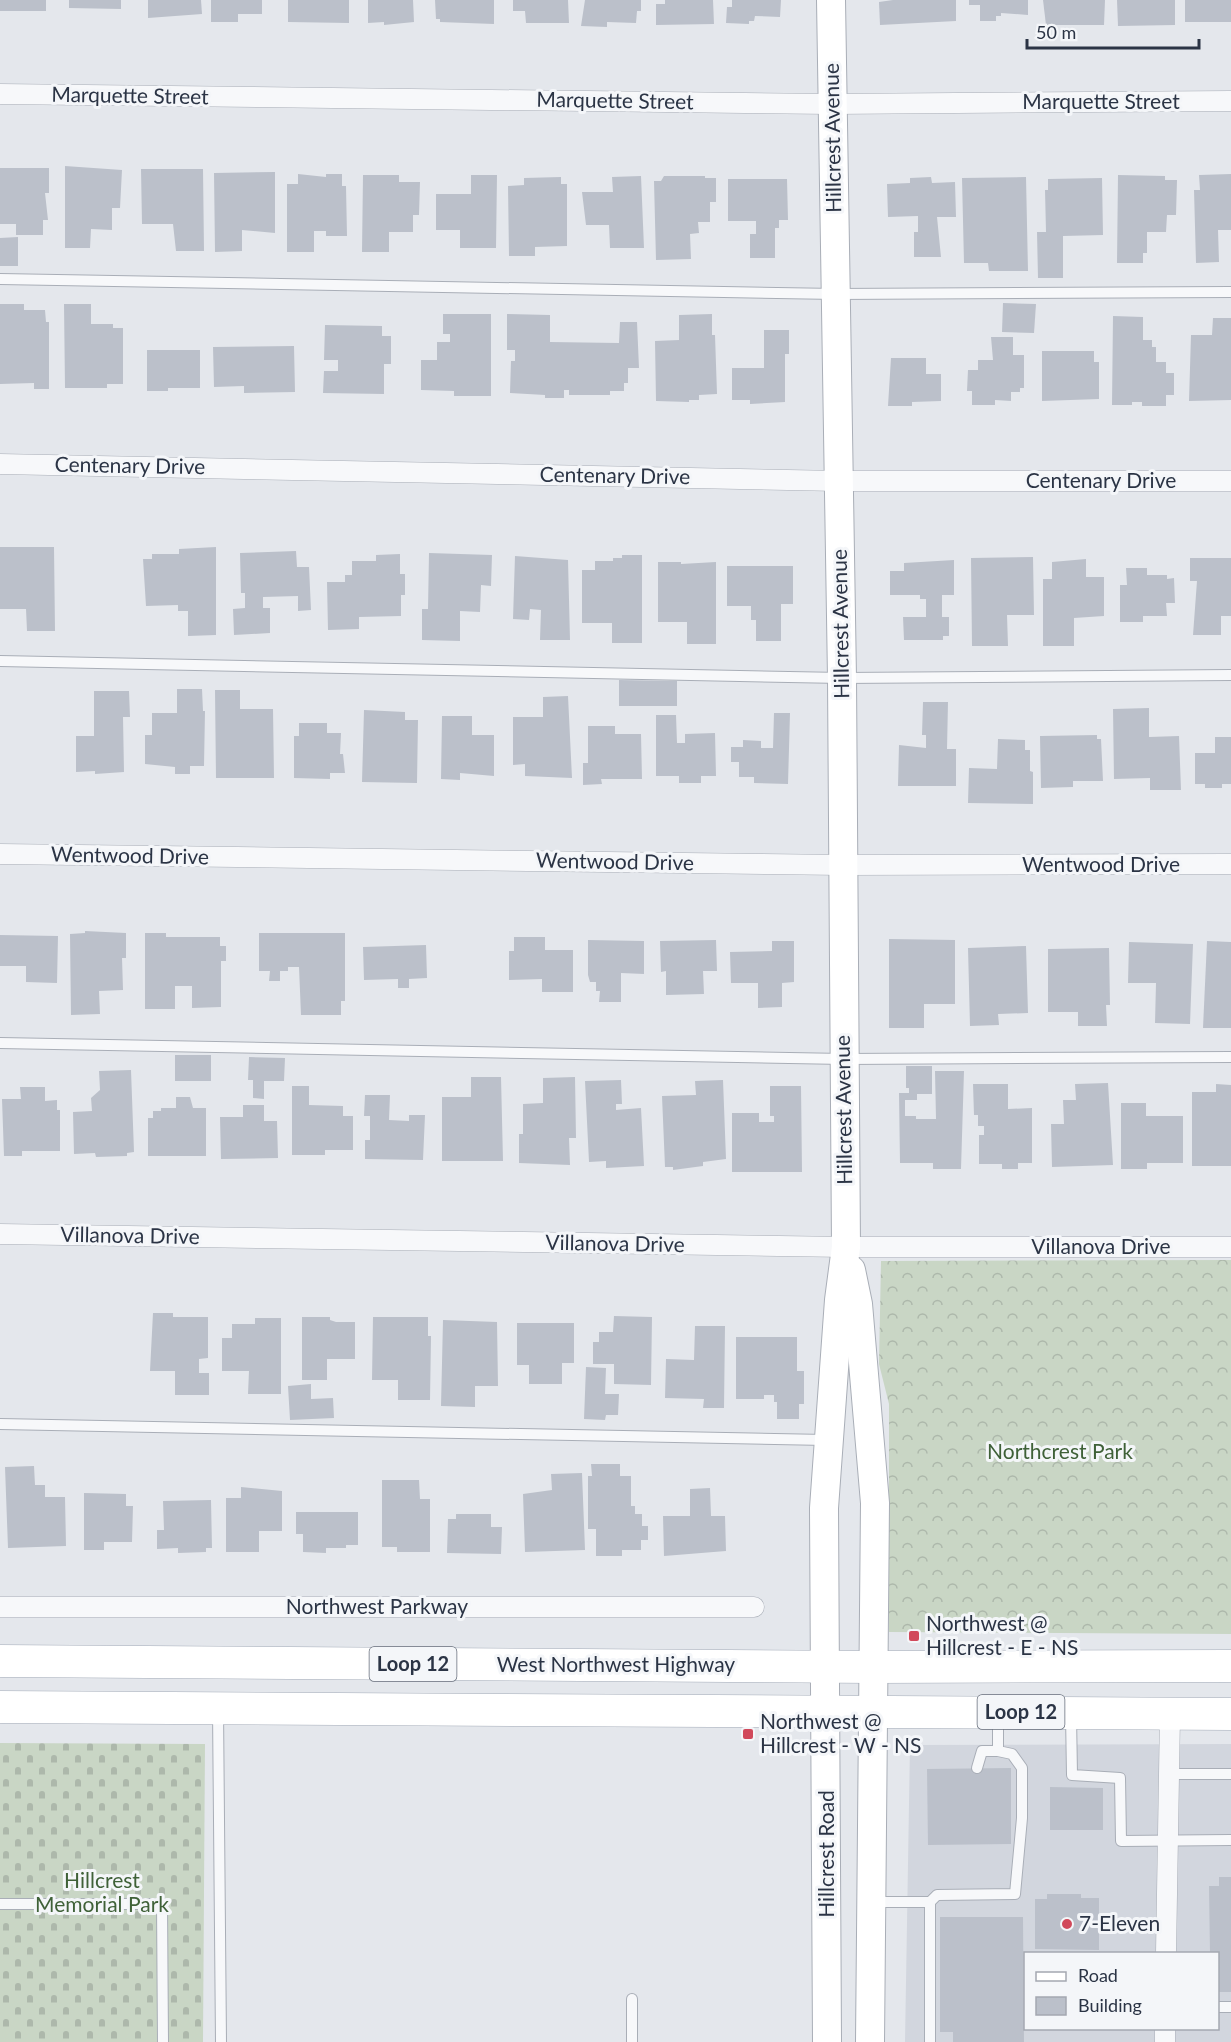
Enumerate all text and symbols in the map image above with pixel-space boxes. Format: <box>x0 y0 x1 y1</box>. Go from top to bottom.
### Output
scale bar <box>1027 12 1200 50</box>
text: 50 m <box>1036 21 1076 43</box>
street label: Hillcrest Avenue <box>818 63 845 213</box>
street label: Marquette Street <box>51 81 209 108</box>
street label: Marquette Street <box>536 86 694 113</box>
street label: Marquette Street <box>1022 88 1180 113</box>
street label: Centenary Drive <box>55 451 206 478</box>
street label: Centenary Drive <box>540 461 691 488</box>
street label: Centenary Drive <box>1026 467 1176 492</box>
street label: Hillcrest Avenue <box>826 549 853 699</box>
street label: Wentwood Drive <box>51 841 209 868</box>
street label: Wentwood Drive <box>536 847 694 874</box>
street label: Wentwood Drive <box>1022 851 1180 876</box>
street label: Hillcrest Avenue <box>829 1035 856 1185</box>
street label: Villanova Drive <box>60 1221 200 1248</box>
street label: Villanova Drive <box>545 1229 685 1256</box>
street label: Villanova Drive <box>1031 1233 1171 1258</box>
park label: Northcrest Park <box>987 1438 1133 1463</box>
street label: Northwest Parkway <box>286 1593 468 1618</box>
place label: Northwest @ Hillcrest - E - NS <box>926 1610 1078 1659</box>
marker: Northwest @ Hillcrest - E - NS <box>907 1629 921 1643</box>
road number: Loop 12 <box>370 1647 456 1681</box>
street label: West Northwest Highway <box>497 1651 735 1676</box>
road number: Loop 12 <box>978 1695 1064 1729</box>
place label: Northwest @ Hillcrest - W - NS <box>760 1708 922 1757</box>
marker: Northwest @ Hillcrest - W - NS <box>741 1727 755 1741</box>
street label: Hillcrest Road <box>813 1790 838 1918</box>
park label: Hillcrest Memorial Park <box>35 1867 169 1916</box>
place label: 7-Eleven <box>1079 1910 1160 1935</box>
marker: 7-Eleven <box>1060 1917 1074 1931</box>
legend <box>1024 1952 1219 2030</box>
text: Road <box>1078 1964 1118 1986</box>
text: Building <box>1078 1994 1142 2016</box>

